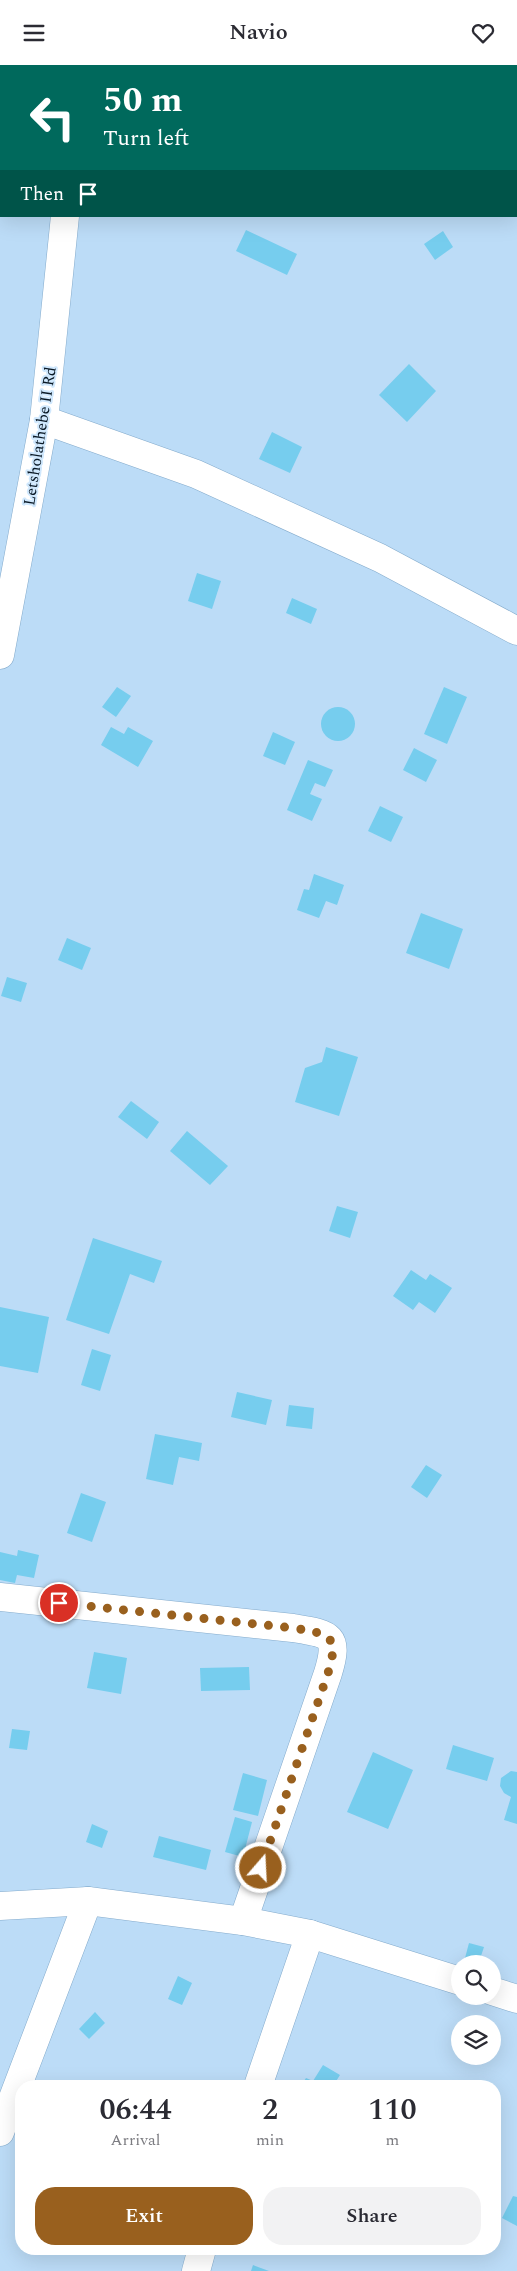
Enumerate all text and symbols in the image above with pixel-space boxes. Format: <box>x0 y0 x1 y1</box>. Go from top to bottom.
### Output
text: Navio <box>229 16 288 49</box>
icon: menu <box>20 19 48 47</box>
icon: heart <box>469 19 497 47</box>
text: 50 m <box>103 74 183 127</box>
icon: left <box>20 85 85 150</box>
text: Turn left <box>103 122 189 155</box>
text: Then <box>20 180 64 209</box>
icon: arrive <box>74 180 102 208</box>
street label: Letsholathebe II Rd <box>17 365 63 507</box>
pin <box>38 1582 80 1624</box>
icon: arrive <box>45 1589 73 1617</box>
position arrow <box>234 1841 286 1893</box>
map controls <box>451 1955 501 2065</box>
button: search <box>451 1955 501 2005</box>
button: layers <box>451 2015 501 2065</box>
text: 06:44 <box>99 2087 172 2133</box>
text: 2 <box>262 2087 278 2133</box>
text: 110 <box>368 2087 417 2133</box>
text: Arrival <box>111 2128 160 2152</box>
text: min <box>256 2128 284 2152</box>
text: m <box>386 2128 399 2152</box>
button: Exit <box>35 2187 253 2245</box>
button: Share <box>263 2187 481 2245</box>

